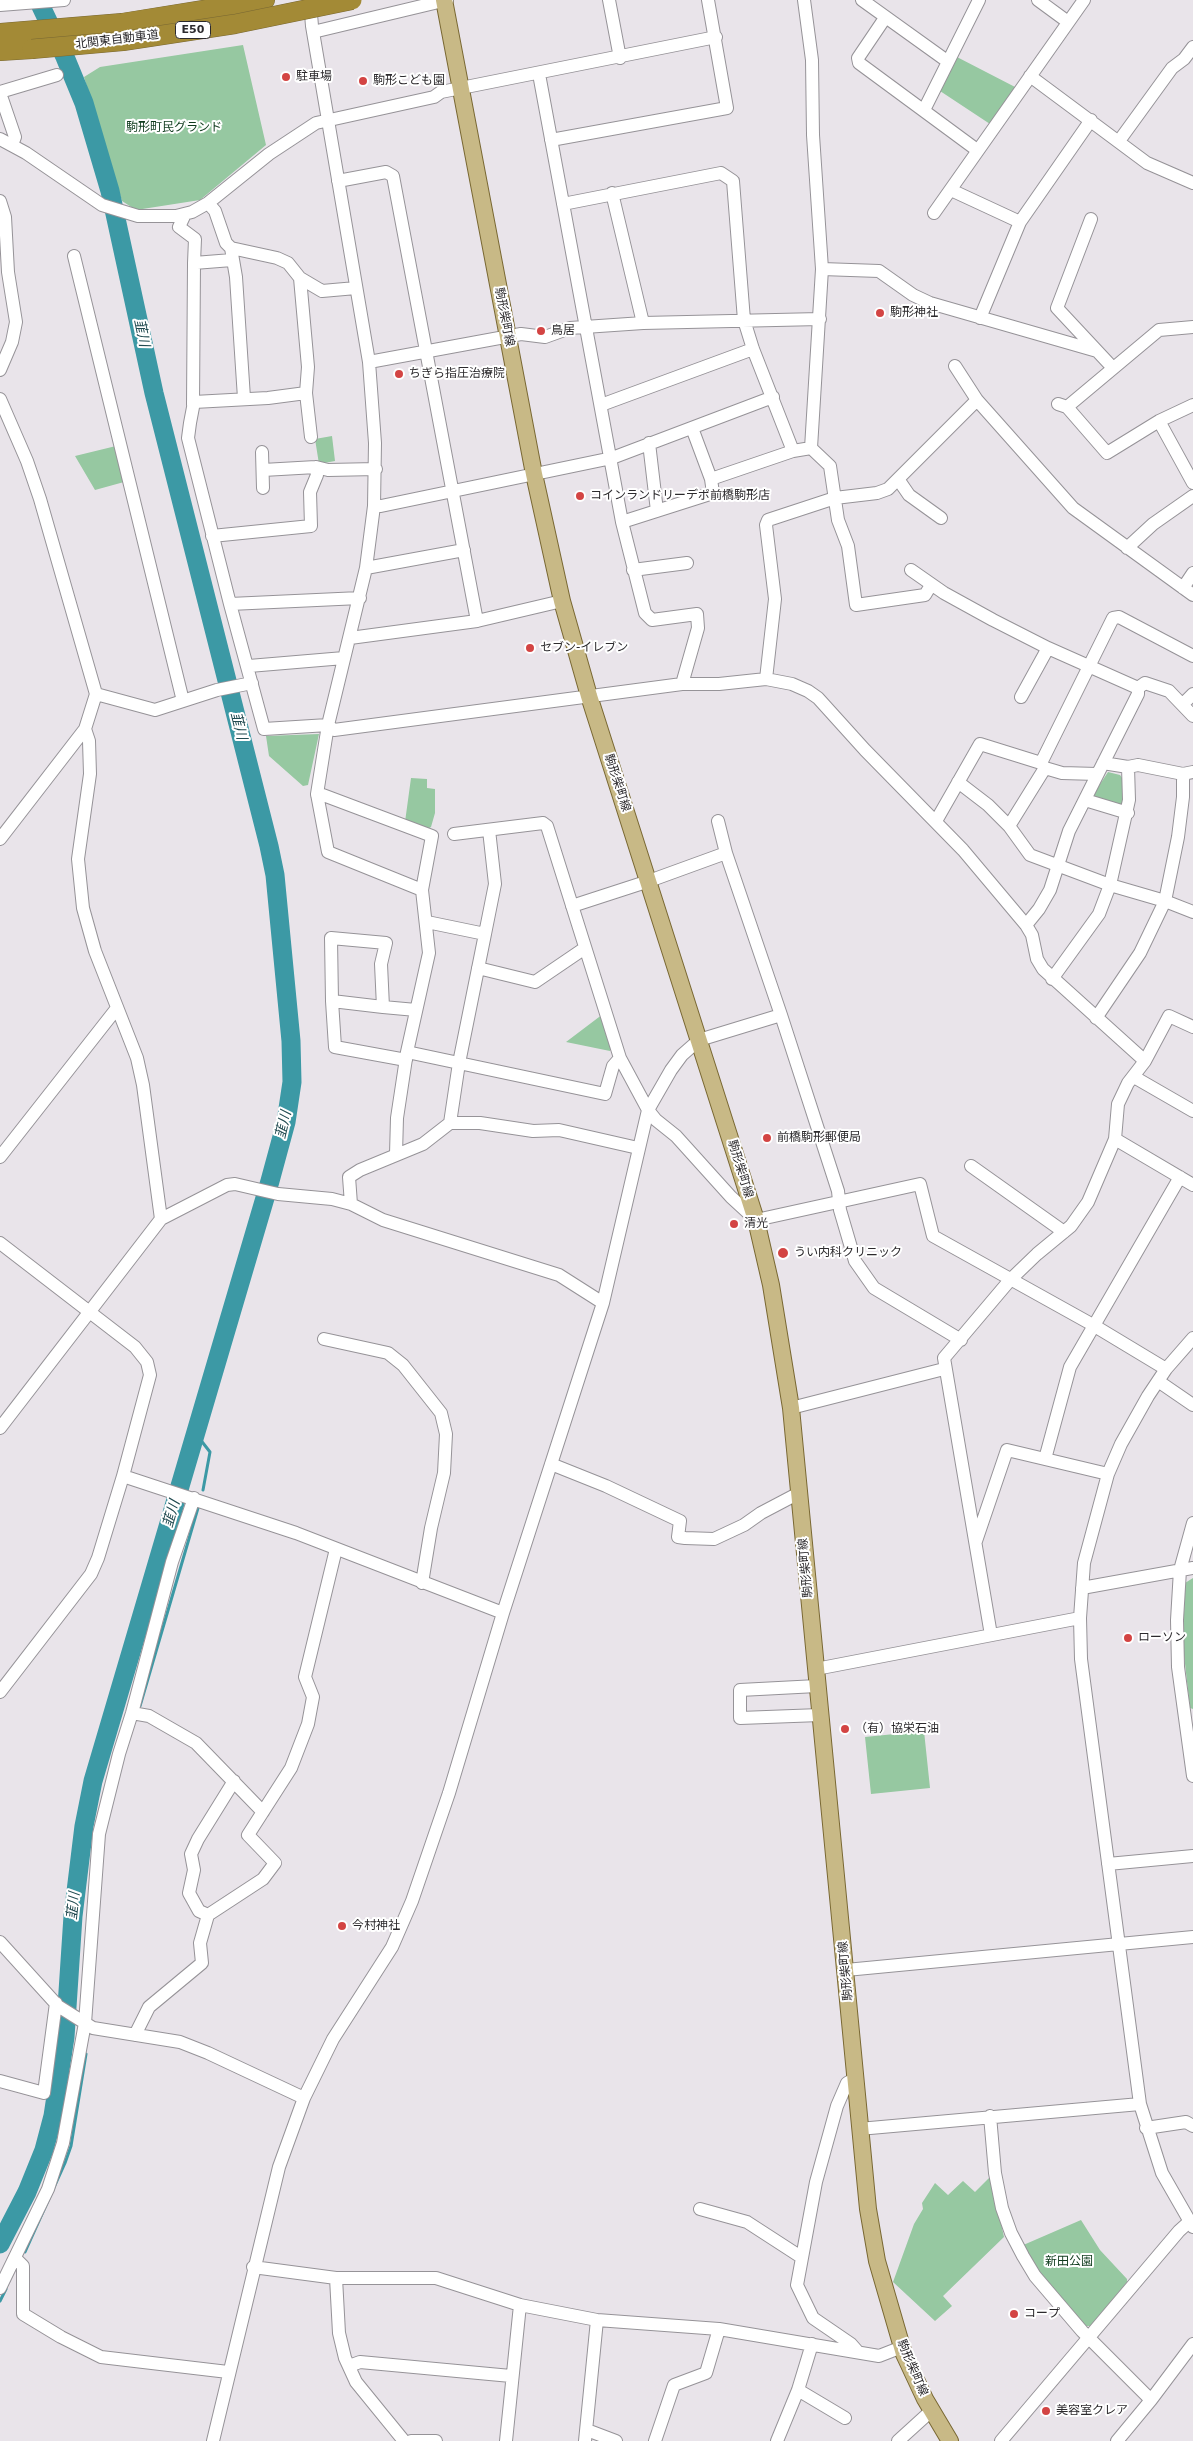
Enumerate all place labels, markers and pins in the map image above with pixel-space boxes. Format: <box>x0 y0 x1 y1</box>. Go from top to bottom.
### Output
place label: 駐車場 <box>296 70 332 84</box>
marker: 駐車場 <box>280 71 292 83</box>
place label: 駒形こども園 <box>373 74 445 88</box>
marker: 駒形こども園 <box>357 75 369 87</box>
place label: 駒形神社 <box>890 306 938 320</box>
marker: 駒形神社 <box>874 307 886 319</box>
place label: 鳥居 <box>551 324 575 338</box>
marker: 鳥居 <box>535 325 547 337</box>
place label: ちぎら指圧治療院 <box>409 367 505 381</box>
marker: ちぎら指圧治療院 <box>393 368 405 380</box>
place label: コインランドリーデポ前橋駒形店 <box>590 489 770 503</box>
marker: コインランドリーデポ前橋駒形店 <box>574 490 586 502</box>
place label: セブン-イレブン <box>540 641 628 655</box>
marker: セブン-イレブン <box>524 642 536 654</box>
place label: 前橋駒形郵便局 <box>777 1131 861 1145</box>
marker: 前橋駒形郵便局 <box>761 1132 773 1144</box>
place label: 清光 <box>744 1217 768 1231</box>
marker: 清光 <box>728 1218 740 1230</box>
marker: うい内科クリニック <box>776 1246 790 1260</box>
place label: うい内科クリニック <box>794 1246 902 1260</box>
place label: ローソン <box>1138 1631 1186 1645</box>
marker: ローソン <box>1122 1632 1134 1644</box>
place label: （有）協栄石油 <box>855 1722 939 1736</box>
marker: （有）協栄石油 <box>839 1723 851 1735</box>
place label: 今村神社 <box>352 1919 400 1933</box>
marker: 今村神社 <box>336 1920 348 1932</box>
place label: コープ <box>1024 2307 1060 2321</box>
marker: コープ <box>1008 2308 1020 2320</box>
place label: 美容室クレア <box>1056 2404 1128 2418</box>
marker: 美容室クレア <box>1040 2405 1052 2417</box>

